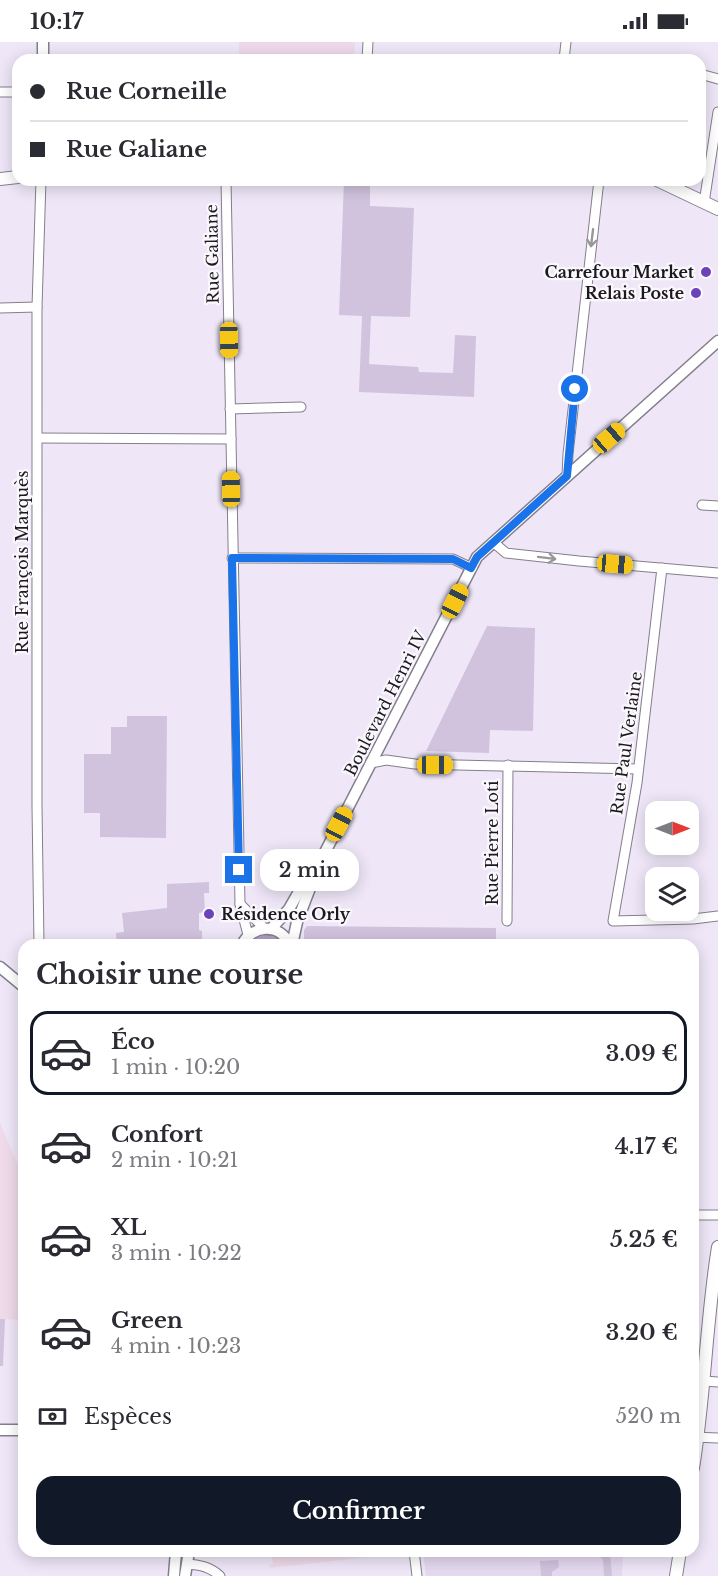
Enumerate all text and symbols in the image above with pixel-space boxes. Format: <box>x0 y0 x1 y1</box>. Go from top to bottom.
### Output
text: 10:17 <box>30 8 83 35</box>
text: Rue Corneille <box>66 78 227 105</box>
text: Rue Galiane <box>66 136 207 163</box>
street label: Rue Galiane <box>201 204 223 304</box>
one-way arrow <box>587 228 598 248</box>
place label: Carrefour Market <box>545 262 695 282</box>
marker: Carrefour Market <box>699 265 713 279</box>
place label: Relais Poste <box>585 283 684 303</box>
marker: Relais Poste <box>689 286 703 300</box>
car <box>220 322 238 358</box>
route start <box>561 375 588 402</box>
car <box>590 419 628 457</box>
street label: Rue François Marquès <box>12 471 32 653</box>
car <box>222 471 240 507</box>
one-way arrow <box>536 553 556 564</box>
car <box>596 553 634 575</box>
car <box>439 581 471 621</box>
street label: Boulevard Henri IV <box>340 627 431 779</box>
street label: Rue Paul Verlaine <box>606 670 646 816</box>
car <box>417 756 453 774</box>
street label: Rue Pierre Loti <box>482 780 502 906</box>
north arrow <box>645 801 699 855</box>
map controls <box>645 801 699 921</box>
car <box>323 804 355 844</box>
callout: 2 min <box>260 849 359 891</box>
route end <box>225 856 252 883</box>
text: 2 min <box>279 858 340 882</box>
button: layers <box>645 867 699 921</box>
place label: Résidence Orly <box>221 904 351 924</box>
marker: Résidence Orly <box>202 907 216 921</box>
text: Choisir une course <box>36 958 303 991</box>
icon: car <box>39 1026 93 1080</box>
text: Éco <box>111 1028 155 1055</box>
text: 3.09 € <box>605 1040 678 1067</box>
text: 1 min · 10:20 <box>111 1055 240 1079</box>
icon: car <box>39 1119 93 1173</box>
text: Confort <box>111 1121 203 1148</box>
text: 4.17 € <box>615 1133 678 1160</box>
text: 2 min · 10:21 <box>111 1148 238 1172</box>
icon: car <box>39 1212 93 1266</box>
text: XL <box>111 1214 146 1241</box>
text: 5.25 € <box>610 1226 678 1253</box>
text: 3 min · 10:22 <box>111 1241 242 1265</box>
icon: car <box>39 1305 93 1359</box>
text: Green <box>111 1307 183 1334</box>
text: 3.20 € <box>606 1319 678 1346</box>
text: 4 min · 10:23 <box>111 1334 241 1358</box>
icon: cash <box>36 1400 69 1433</box>
text: Espèces <box>84 1403 172 1430</box>
text: 520 m <box>616 1404 681 1428</box>
button: Confirmer <box>36 1476 681 1545</box>

